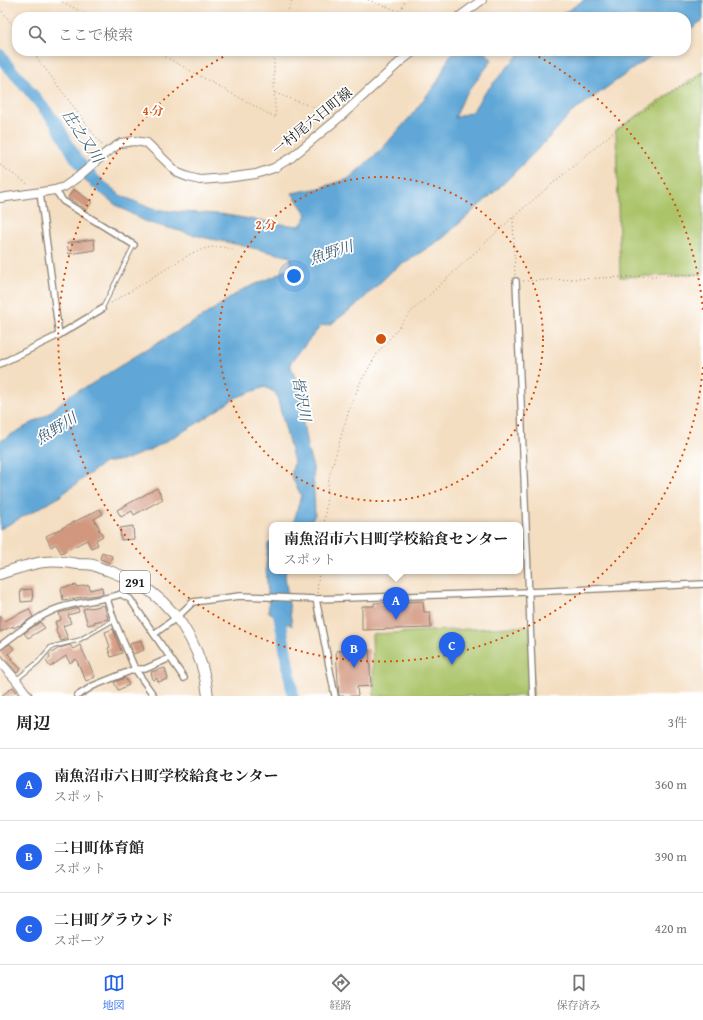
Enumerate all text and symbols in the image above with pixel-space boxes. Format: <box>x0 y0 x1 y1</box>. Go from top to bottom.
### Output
search box <box>12 12 691 56</box>
icon: search <box>26 23 48 45</box>
text: ここで検索 <box>58 24 133 45</box>
street label: 一村尾六日町線 <box>268 82 356 160</box>
text: 4 分 <box>143 102 163 119</box>
water label: 庄之又川 <box>58 105 110 168</box>
text: 2 分 <box>256 216 276 233</box>
water label: 魚野川 <box>306 234 358 269</box>
your location <box>284 266 304 286</box>
centre of rings <box>374 332 388 346</box>
water label: 皆沢川 <box>288 375 317 425</box>
water label: 魚野川 <box>31 406 82 449</box>
popup <box>269 522 523 574</box>
text: 南魚沼市六日町学校給食センター <box>284 528 508 549</box>
text: スポット <box>284 550 336 569</box>
road number: 291 <box>120 571 150 593</box>
pin: A <box>383 587 409 620</box>
pin: C <box>439 632 465 665</box>
pin: B <box>341 635 367 668</box>
text: 周辺 <box>16 710 50 735</box>
text: 3件 <box>668 713 687 732</box>
text: 南魚沼市六日町学校給食センター <box>54 765 278 786</box>
text: A <box>25 775 33 794</box>
text: 360 m <box>655 775 687 794</box>
text: スポット <box>54 787 106 806</box>
text: 二日町体育館 <box>54 837 144 858</box>
text: B <box>25 847 33 866</box>
text: 390 m <box>655 847 687 866</box>
text: スポット <box>54 859 106 878</box>
text: 二日町グラウンド <box>54 909 174 930</box>
text: C <box>25 919 33 938</box>
text: 420 m <box>655 919 687 938</box>
text: スポーツ <box>54 931 105 950</box>
tab: 地図 <box>103 972 125 1013</box>
tab: 経路 <box>330 972 352 1013</box>
tab: 保存済み <box>557 972 601 1013</box>

